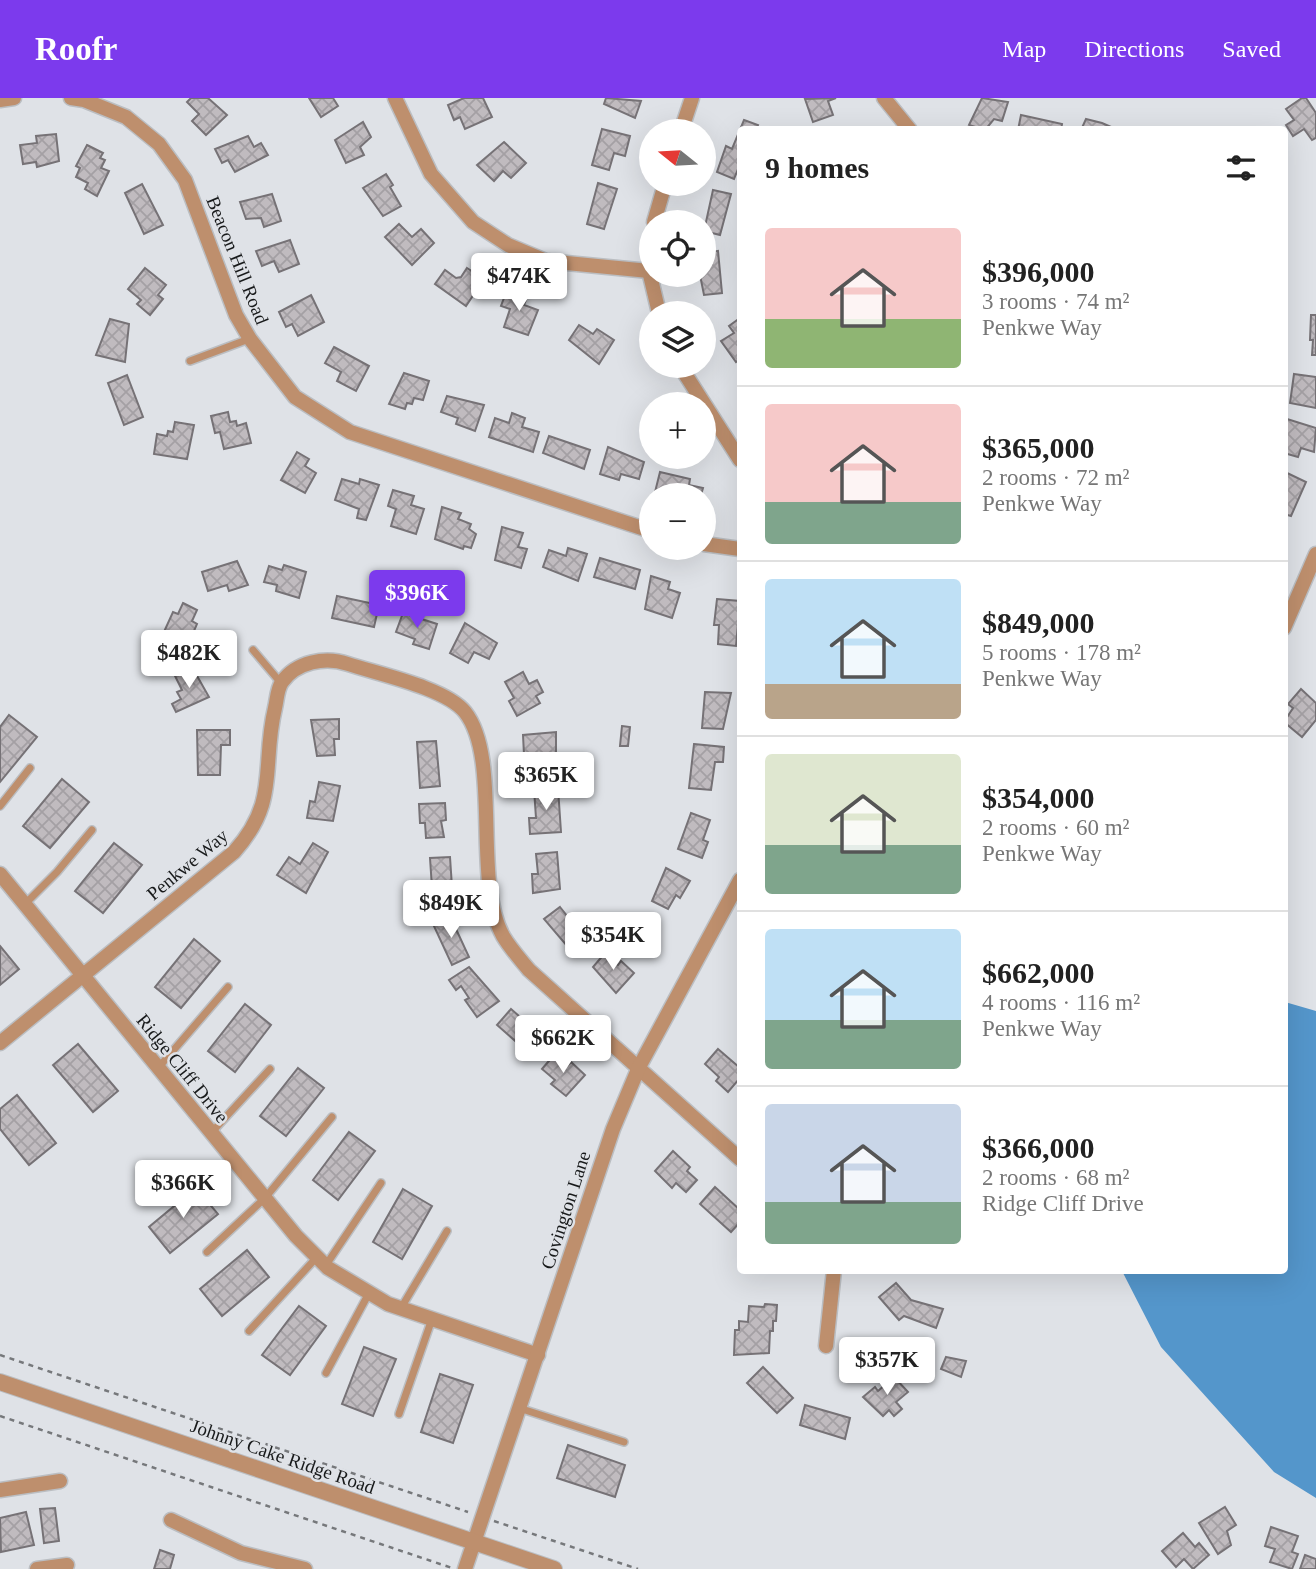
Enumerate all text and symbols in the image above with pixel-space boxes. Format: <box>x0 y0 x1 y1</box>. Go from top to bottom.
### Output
text: Roofr <box>35 31 117 67</box>
text: Map <box>1002 36 1046 62</box>
text: Directions <box>1084 36 1184 62</box>
text: Saved <box>1222 36 1281 62</box>
north arrow <box>639 119 716 196</box>
map controls <box>639 119 716 560</box>
icon: filters <box>1222 149 1260 187</box>
text: 9 homes <box>765 151 869 184</box>
street label: Beacon Hill Road <box>202 193 273 328</box>
button: locate <box>639 210 716 287</box>
pin: $474K <box>470 254 568 313</box>
text: $396,000 <box>982 255 1095 288</box>
icon: home <box>821 256 905 340</box>
text: $474K <box>487 263 551 288</box>
text: 3 rooms · 74 m² <box>982 289 1129 314</box>
button: layers <box>639 301 716 378</box>
text: Penkwe Way <box>982 315 1102 340</box>
button: + <box>639 392 716 469</box>
text: $365,000 <box>982 431 1095 464</box>
icon: home <box>821 432 905 516</box>
text: 2 rooms · 72 m² <box>982 465 1129 490</box>
button: − <box>639 483 716 560</box>
text: Penkwe Way <box>982 491 1102 516</box>
pin: $396K <box>368 570 466 630</box>
text: $396K <box>385 580 449 605</box>
text: $849,000 <box>982 606 1095 639</box>
icon: home <box>821 607 905 691</box>
pin: $482K <box>140 630 238 690</box>
text: $482K <box>157 640 221 665</box>
text: 5 rooms · 178 m² <box>982 640 1141 665</box>
text: Penkwe Way <box>982 666 1102 691</box>
pin: $365K <box>497 752 595 812</box>
text: $365K <box>514 762 578 787</box>
text: $354,000 <box>982 781 1095 814</box>
icon: home <box>821 782 905 866</box>
text: 2 rooms · 60 m² <box>982 815 1129 840</box>
street label: Penkwe Way <box>143 824 232 904</box>
text: Penkwe Way <box>982 841 1102 866</box>
pin: $849K <box>402 880 500 940</box>
text: $849K <box>419 890 483 915</box>
pin: $354K <box>564 912 662 972</box>
text: $354K <box>581 922 645 947</box>
text: $662,000 <box>982 956 1095 989</box>
icon: home <box>821 957 905 1041</box>
text: 4 rooms · 116 m² <box>982 990 1140 1015</box>
street label: Ridge Cliff Drive <box>132 1010 233 1127</box>
pin: $662K <box>514 1016 612 1075</box>
text: Penkwe Way <box>982 1016 1102 1041</box>
text: $662K <box>531 1025 595 1050</box>
text: $366,000 <box>982 1131 1095 1164</box>
icon: home <box>821 1132 905 1216</box>
street label: Covington Lane <box>536 1148 594 1272</box>
pin: $366K <box>134 1160 232 1220</box>
text: 2 rooms · 68 m² <box>982 1165 1129 1190</box>
text: $366K <box>151 1170 215 1195</box>
text: Ridge Cliff Drive <box>982 1191 1144 1216</box>
pin: $357K <box>838 1338 936 1397</box>
text: $357K <box>855 1347 919 1372</box>
street label: Johnny Cake Ridge Road <box>188 1415 378 1498</box>

